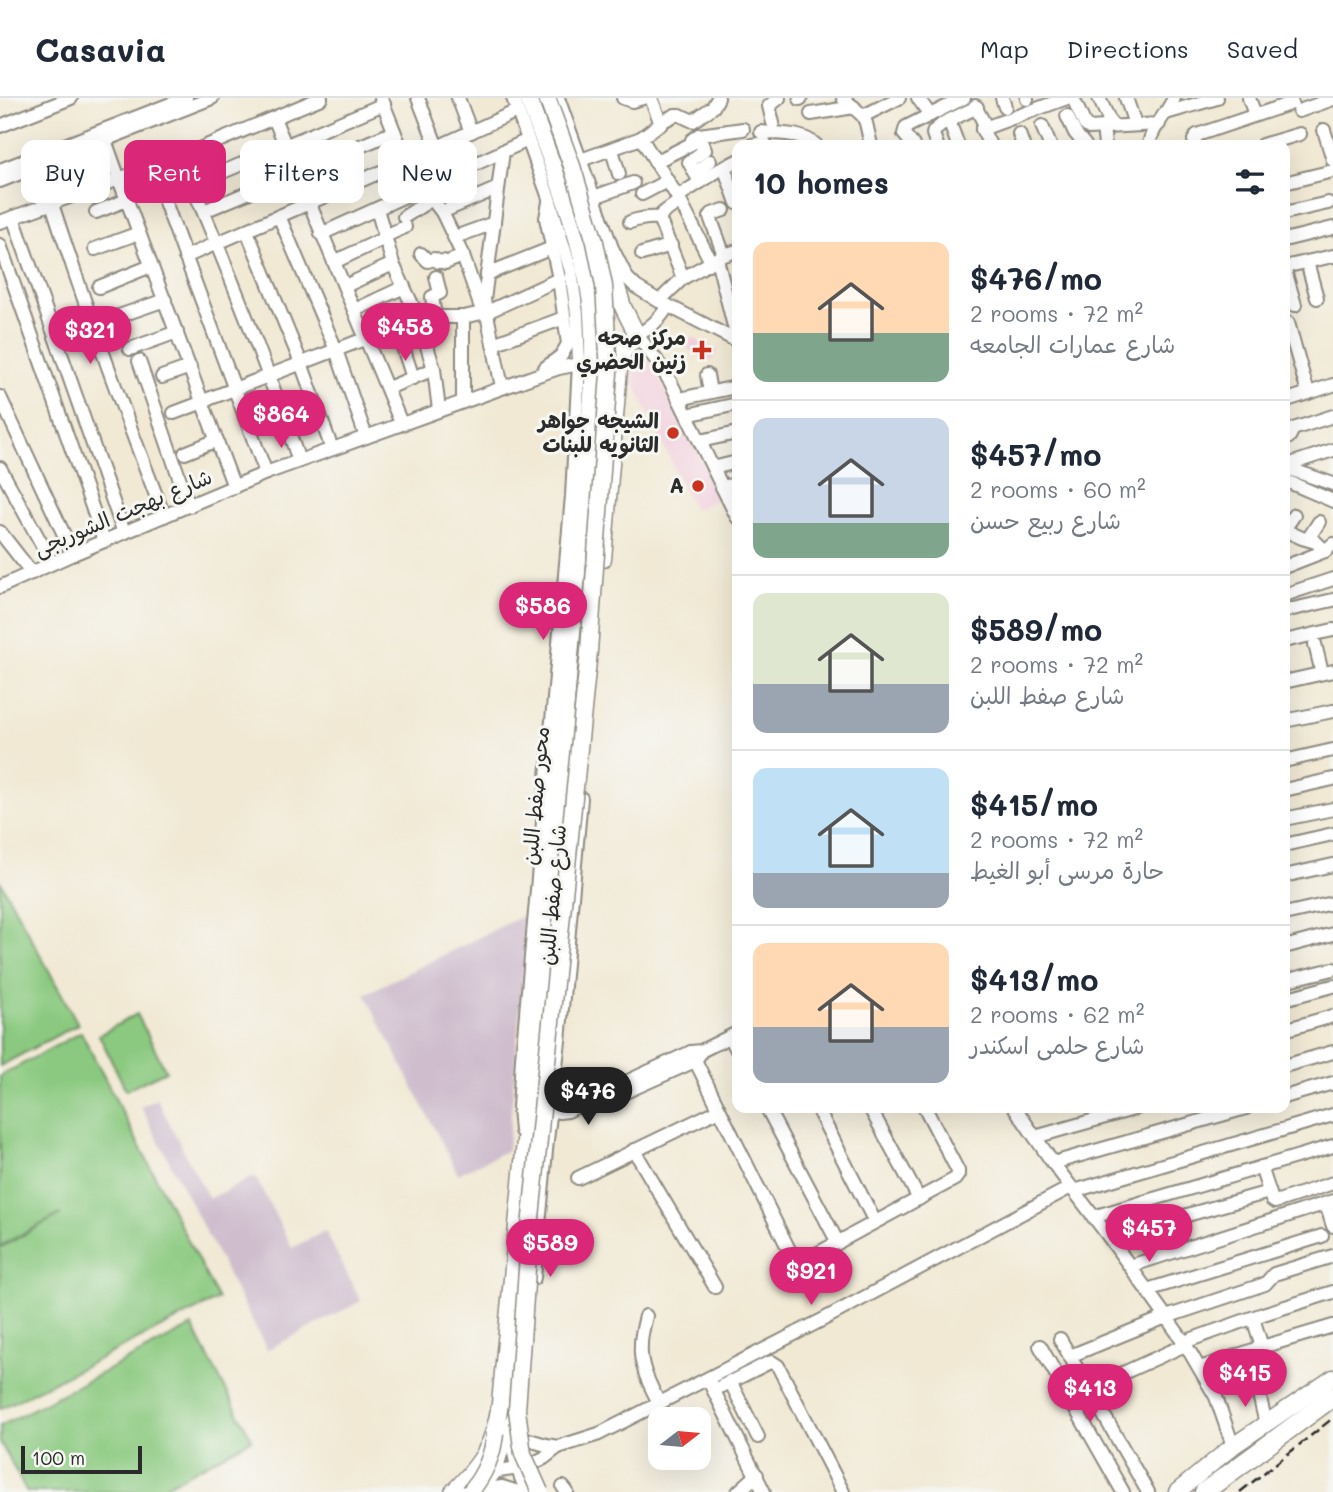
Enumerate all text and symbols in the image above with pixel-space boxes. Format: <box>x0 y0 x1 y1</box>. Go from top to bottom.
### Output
text: Casavia <box>35 27 166 70</box>
text: Map <box>980 33 1029 64</box>
text: Directions <box>1067 33 1189 64</box>
text: Saved <box>1227 33 1298 64</box>
chip: Buy <box>21 140 110 203</box>
chip: Rent <box>124 140 226 203</box>
chip: Filters <box>240 140 364 203</box>
chip: New <box>378 140 477 203</box>
text: 10 homes <box>753 162 889 202</box>
icon: filters <box>1231 163 1269 201</box>
text: $476/mo <box>970 258 1102 298</box>
icon: home <box>809 270 893 354</box>
text: 2 rooms · 72 m² <box>970 298 1143 328</box>
pin: $458 <box>364 303 446 363</box>
pin: $321 <box>49 306 131 366</box>
text: $458 <box>377 311 433 341</box>
text: $321 <box>64 314 116 344</box>
place label: مركز صحه زنين الحضري <box>576 323 686 378</box>
text: شارع عمارات الجامعه <box>970 329 1175 359</box>
marker: مركز صحه زنين الحضري <box>692 340 712 360</box>
pin: $864 <box>240 390 322 450</box>
text: $864 <box>253 398 309 428</box>
place label: الشيجه جواهر الثانويه للبنات <box>536 406 659 459</box>
marker: الشيجه جواهر الثانويه للبنات <box>665 425 681 441</box>
text: $457/mo <box>970 434 1101 474</box>
icon: home <box>809 446 893 530</box>
street label: شارع بهجت الشوربجى <box>29 462 217 564</box>
place label: A <box>669 471 684 498</box>
text: 2 rooms · 60 m² <box>970 474 1146 504</box>
marker: A <box>690 478 706 494</box>
text: شارع ربيع حسن <box>970 505 1121 535</box>
pin: $586 <box>502 582 584 642</box>
text: $586 <box>515 590 571 620</box>
text: $589/mo <box>970 609 1102 649</box>
icon: home <box>809 621 893 705</box>
text: 2 rooms · 72 m² <box>970 649 1143 679</box>
text: شارع صفط اللبن <box>970 680 1125 710</box>
street label: محور صفط اللبن <box>515 725 555 867</box>
text: $415/mo <box>970 784 1098 824</box>
icon: home <box>809 796 893 880</box>
street label: شارع صفط اللبن <box>532 823 574 967</box>
text: 2 rooms · 72 m² <box>970 824 1143 854</box>
text: حارة مرسى أبو الغيط <box>970 855 1164 885</box>
text: $413/mo <box>970 959 1098 999</box>
icon: home <box>809 971 893 1055</box>
text: 2 rooms · 62 m² <box>970 999 1144 1029</box>
text: شارع حلمى اسكندر <box>970 1030 1144 1060</box>
pin: $476 <box>547 1068 629 1127</box>
text: $476 <box>560 1075 616 1105</box>
pin: $457 <box>1108 1204 1190 1264</box>
text: $457 <box>1121 1212 1177 1242</box>
pin: $589 <box>509 1220 591 1279</box>
text: $589 <box>522 1227 578 1257</box>
pin: $921 <box>770 1248 852 1307</box>
text: $921 <box>785 1255 837 1285</box>
pin: $415 <box>1204 1350 1286 1409</box>
text: $415 <box>1219 1357 1271 1387</box>
pin: $413 <box>1049 1364 1131 1424</box>
text: $413 <box>1064 1372 1116 1402</box>
north arrow <box>648 1407 710 1470</box>
map controls <box>648 1407 711 1470</box>
scale bar <box>21 1443 142 1475</box>
text: 100 m <box>32 1445 85 1470</box>

